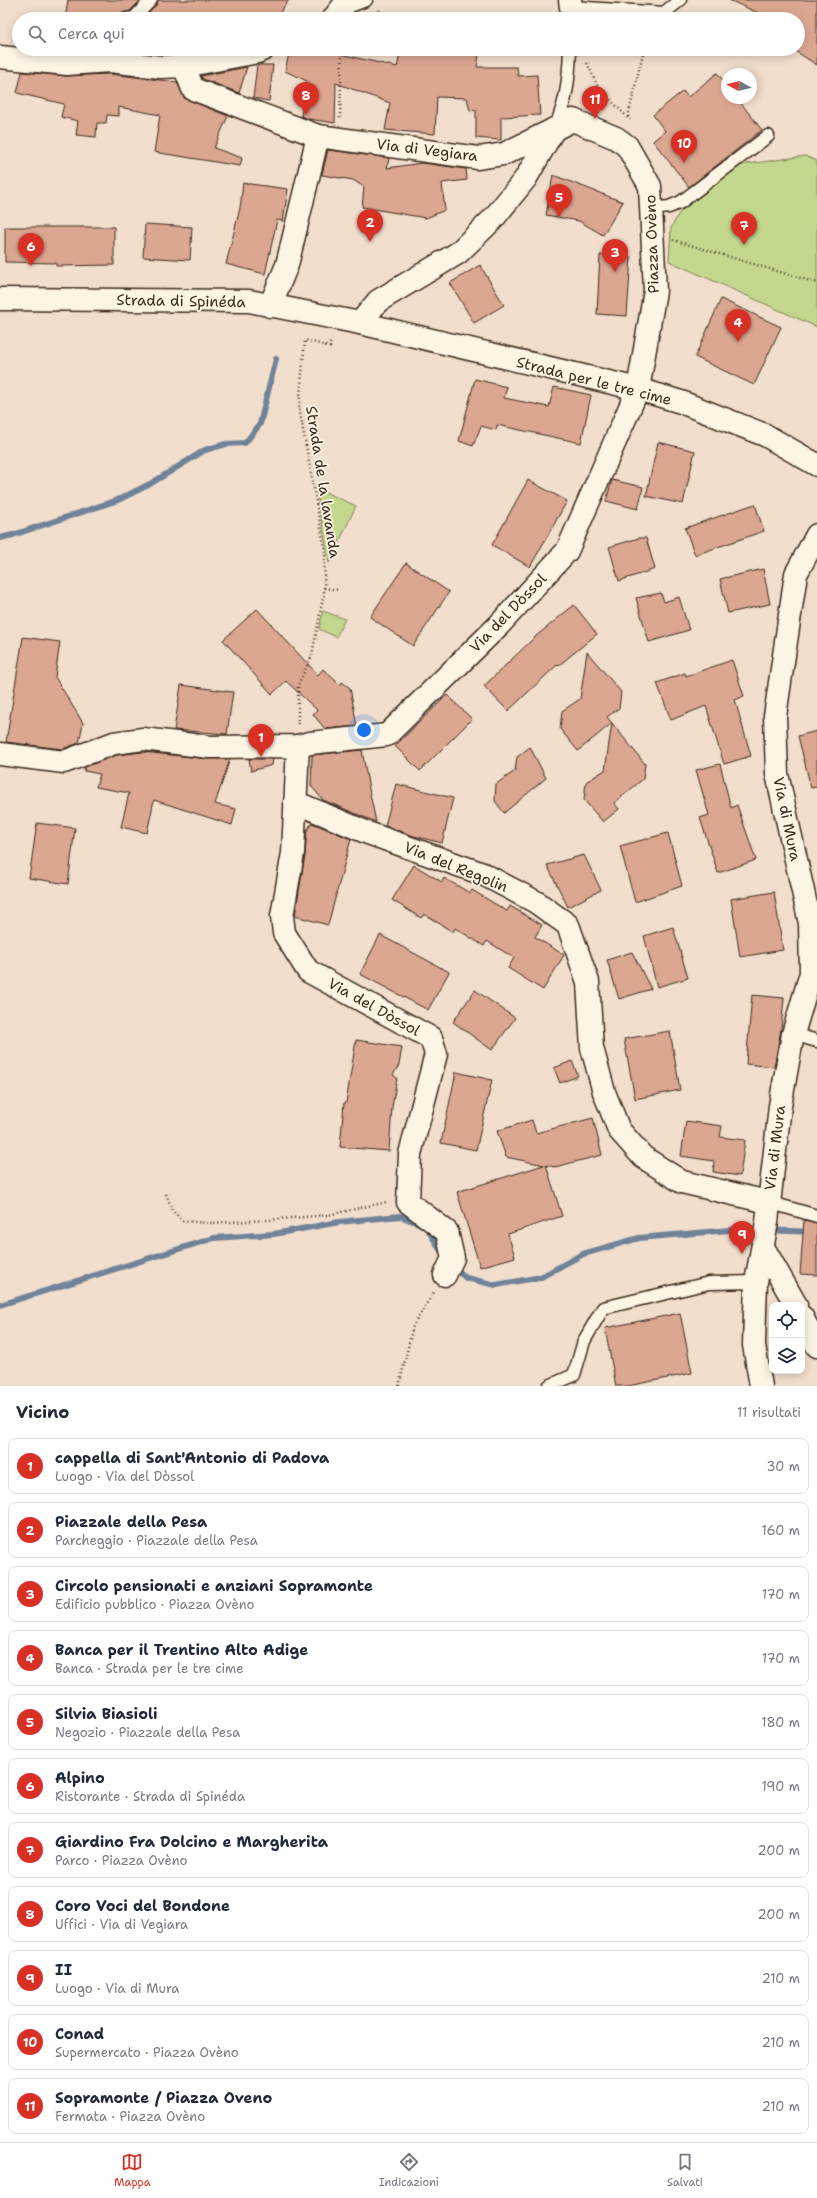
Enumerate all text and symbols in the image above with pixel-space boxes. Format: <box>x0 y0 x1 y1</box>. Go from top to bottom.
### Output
search box <box>12 12 805 56</box>
icon: search <box>26 23 48 45</box>
text: Cerca qui <box>58 24 125 44</box>
north arrow <box>721 68 757 104</box>
pin: 8 <box>293 82 319 115</box>
pin: 11 <box>582 86 608 119</box>
pin: 10 <box>671 130 697 163</box>
street label: Via di Vegiara <box>375 134 480 166</box>
pin: 5 <box>546 184 572 217</box>
street label: Piazza Ovèno <box>640 194 664 294</box>
pin: 2 <box>357 209 383 242</box>
pin: 7 <box>731 212 757 245</box>
pin: 6 <box>18 233 44 266</box>
pin: 3 <box>602 239 628 272</box>
street label: Strada di Spinéda <box>116 290 246 312</box>
pin: 4 <box>725 309 751 342</box>
street label: Strada per le tre cime <box>514 352 674 410</box>
street label: Strada de la lavanda <box>301 404 345 560</box>
street label: Via del Dòssol <box>465 569 551 657</box>
your location <box>354 720 374 740</box>
pin: 1 <box>248 724 274 757</box>
street label: Via di Mura <box>768 775 806 864</box>
street label: Via del Regolin <box>401 837 511 897</box>
street label: Via del Dòssol <box>324 973 424 1041</box>
street label: Via di Mura <box>760 1104 790 1192</box>
pin: 9 <box>729 1221 755 1254</box>
map controls <box>769 1302 805 1374</box>
button: locate <box>769 1302 805 1338</box>
button: layers <box>769 1338 805 1374</box>
text: Vicino <box>16 1401 69 1423</box>
text: 11 risultati <box>737 1404 801 1421</box>
text: cappella di Sant'Antonio di Padova <box>55 1448 329 1468</box>
text: 1 <box>27 1458 33 1475</box>
text: 30 m <box>766 1458 800 1475</box>
text: Luogo · Via del Dòssol <box>55 1468 194 1485</box>
text: Piazzale della Pesa <box>55 1512 207 1532</box>
text: 2 <box>25 1522 35 1539</box>
text: 160 m <box>762 1522 800 1539</box>
text: Parcheggio · Piazzale della Pesa <box>55 1532 258 1549</box>
text: Circolo pensionati e anziani Sopramonte <box>55 1576 373 1596</box>
text: 3 <box>25 1586 35 1603</box>
text: 170 m <box>762 1586 800 1603</box>
text: Edificio pubblico · Piazza Ovèno <box>55 1596 254 1613</box>
text: Banca per il Trentino Alto Adige <box>55 1640 308 1660</box>
text: 4 <box>25 1650 35 1667</box>
text: 170 m <box>762 1650 800 1667</box>
text: Banca · Strada per le tre cime <box>55 1660 244 1677</box>
text: Silvia Biasioli <box>55 1704 158 1724</box>
text: 5 <box>26 1714 34 1731</box>
text: 180 m <box>761 1714 800 1731</box>
text: Negozio · Piazzale della Pesa <box>55 1724 240 1741</box>
text: Alpino <box>55 1768 105 1788</box>
text: 6 <box>25 1778 35 1795</box>
text: 190 m <box>761 1778 800 1795</box>
text: Ristorante · Strada di Spinéda <box>55 1788 245 1805</box>
text: Giardino Fra Dolcino e Margherita <box>55 1832 328 1852</box>
text: 7 <box>25 1842 35 1859</box>
text: 200 m <box>758 1842 800 1859</box>
text: Parco · Piazza Ovèno <box>55 1852 187 1869</box>
text: Coro Voci del Bondone <box>55 1896 230 1916</box>
text: 8 <box>25 1906 35 1923</box>
text: 200 m <box>758 1906 800 1923</box>
text: Uffici · Via di Vegiara <box>55 1916 188 1933</box>
text: II <box>55 1960 72 1980</box>
text: 9 <box>25 1970 35 1987</box>
text: 210 m <box>762 1970 800 1987</box>
text: Luogo · Via di Mura <box>55 1980 179 1997</box>
text: Conad <box>55 2024 104 2044</box>
text: 10 <box>23 2034 37 2051</box>
text: 210 m <box>762 2034 800 2051</box>
text: Supermercato · Piazza Ovèno <box>55 2044 239 2061</box>
text: Sopramonte / Piazza Oveno <box>55 2088 272 2108</box>
text: 11 <box>24 2098 36 2115</box>
text: 210 m <box>762 2098 800 2115</box>
text: Fermata · Piazza Ovèno <box>55 2108 205 2125</box>
tab: Mappa <box>114 2151 151 2190</box>
tab: Indicazioni <box>379 2151 439 2190</box>
tab: Salvati <box>667 2151 703 2190</box>

